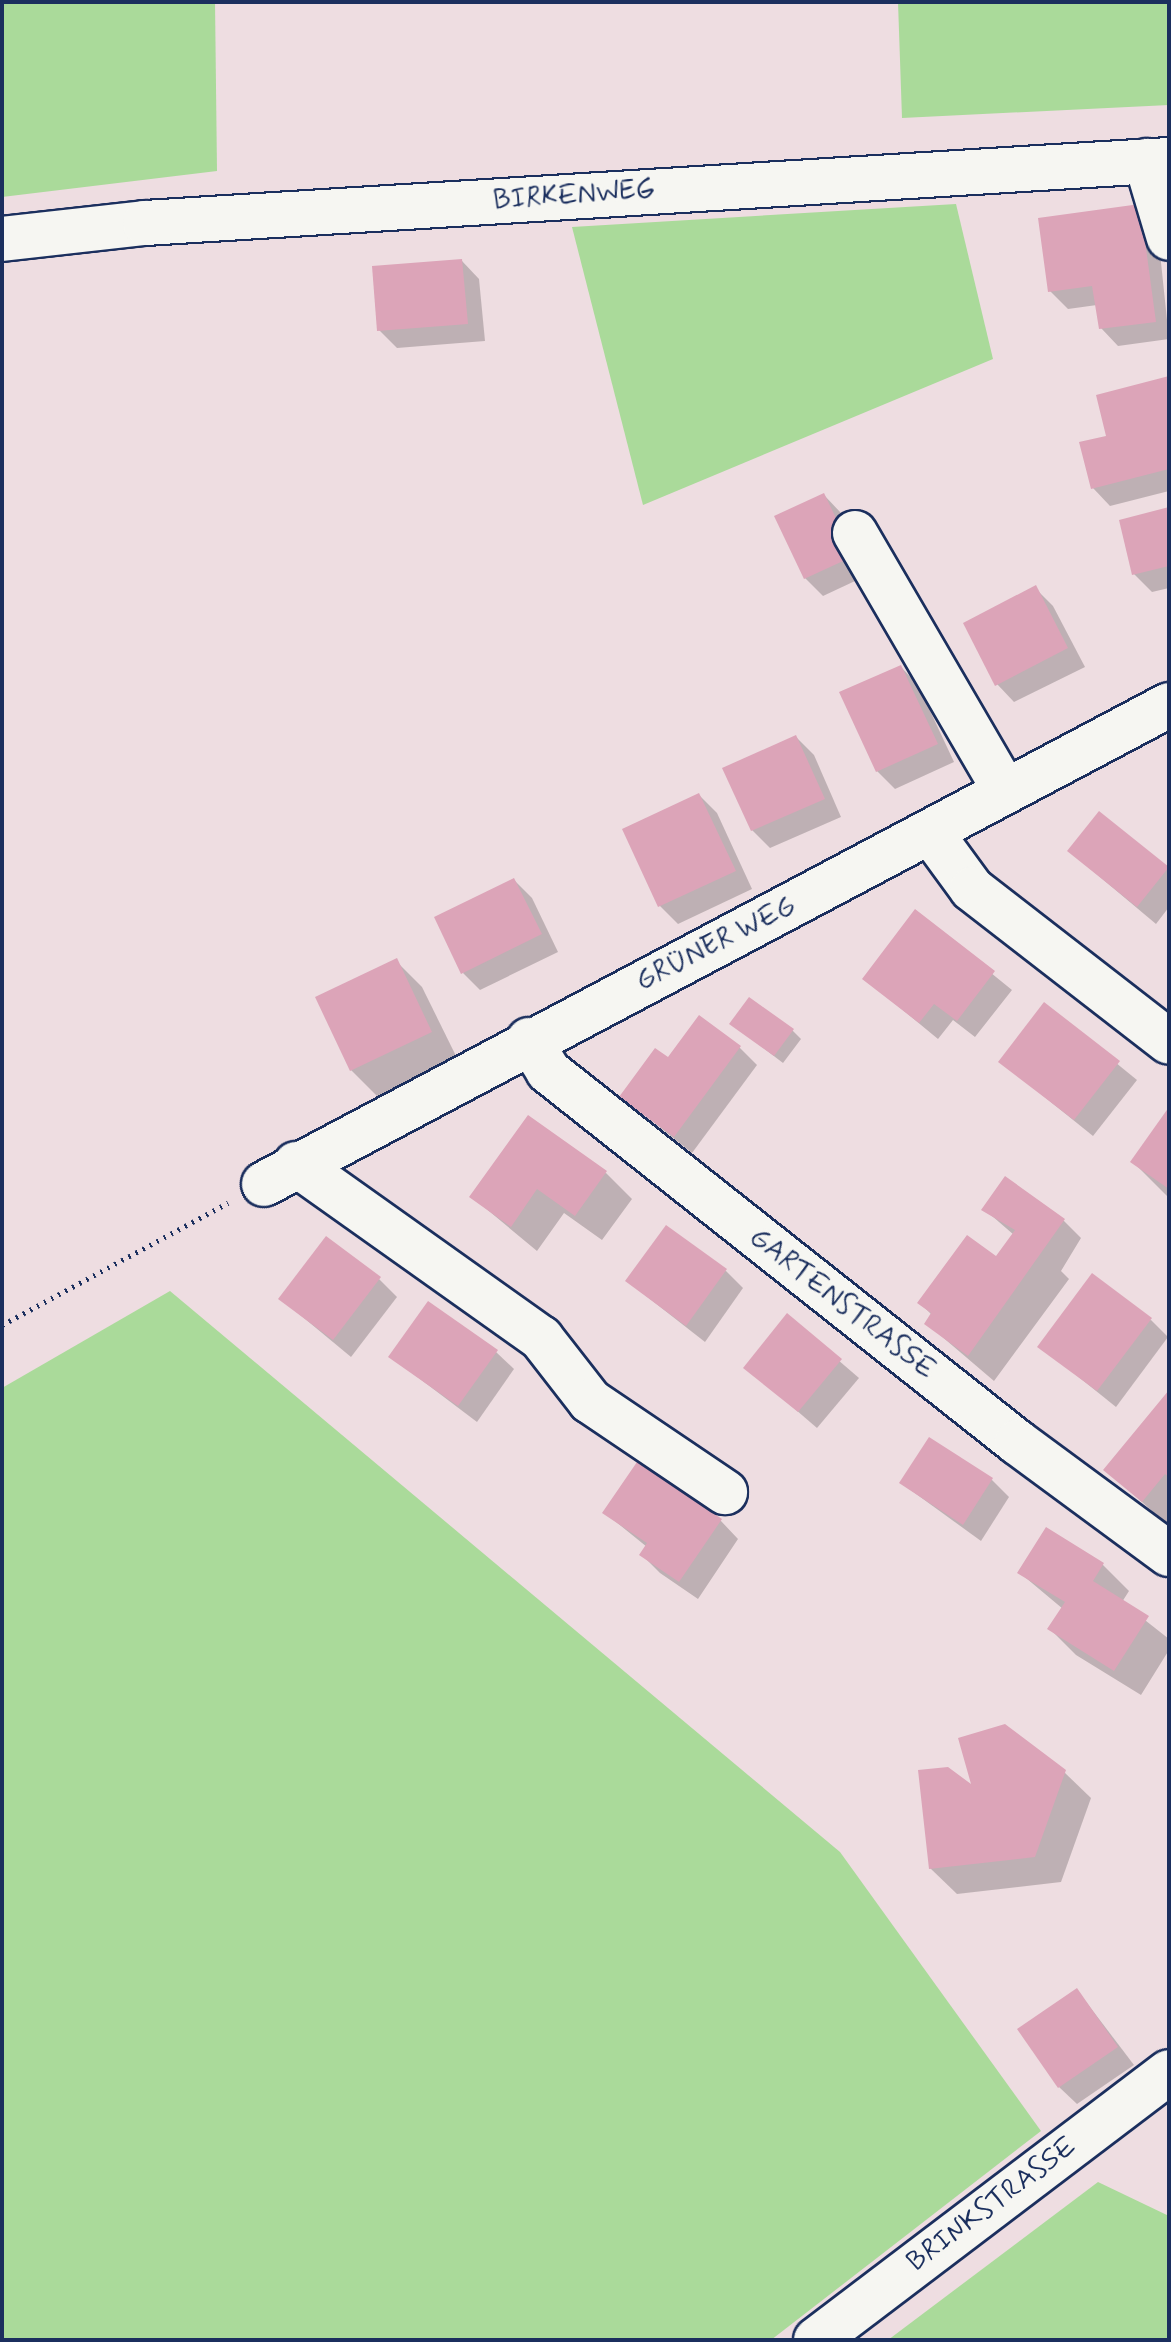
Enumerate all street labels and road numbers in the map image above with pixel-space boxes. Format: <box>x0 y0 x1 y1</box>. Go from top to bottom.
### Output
street label: BIRKENWEG <box>492 174 656 218</box>
street label: GRÜNER WEG <box>631 890 801 998</box>
street label: GARTENSTRASSE <box>742 1221 942 1387</box>
street label: BRINKSTRASSE <box>901 2130 1083 2280</box>

